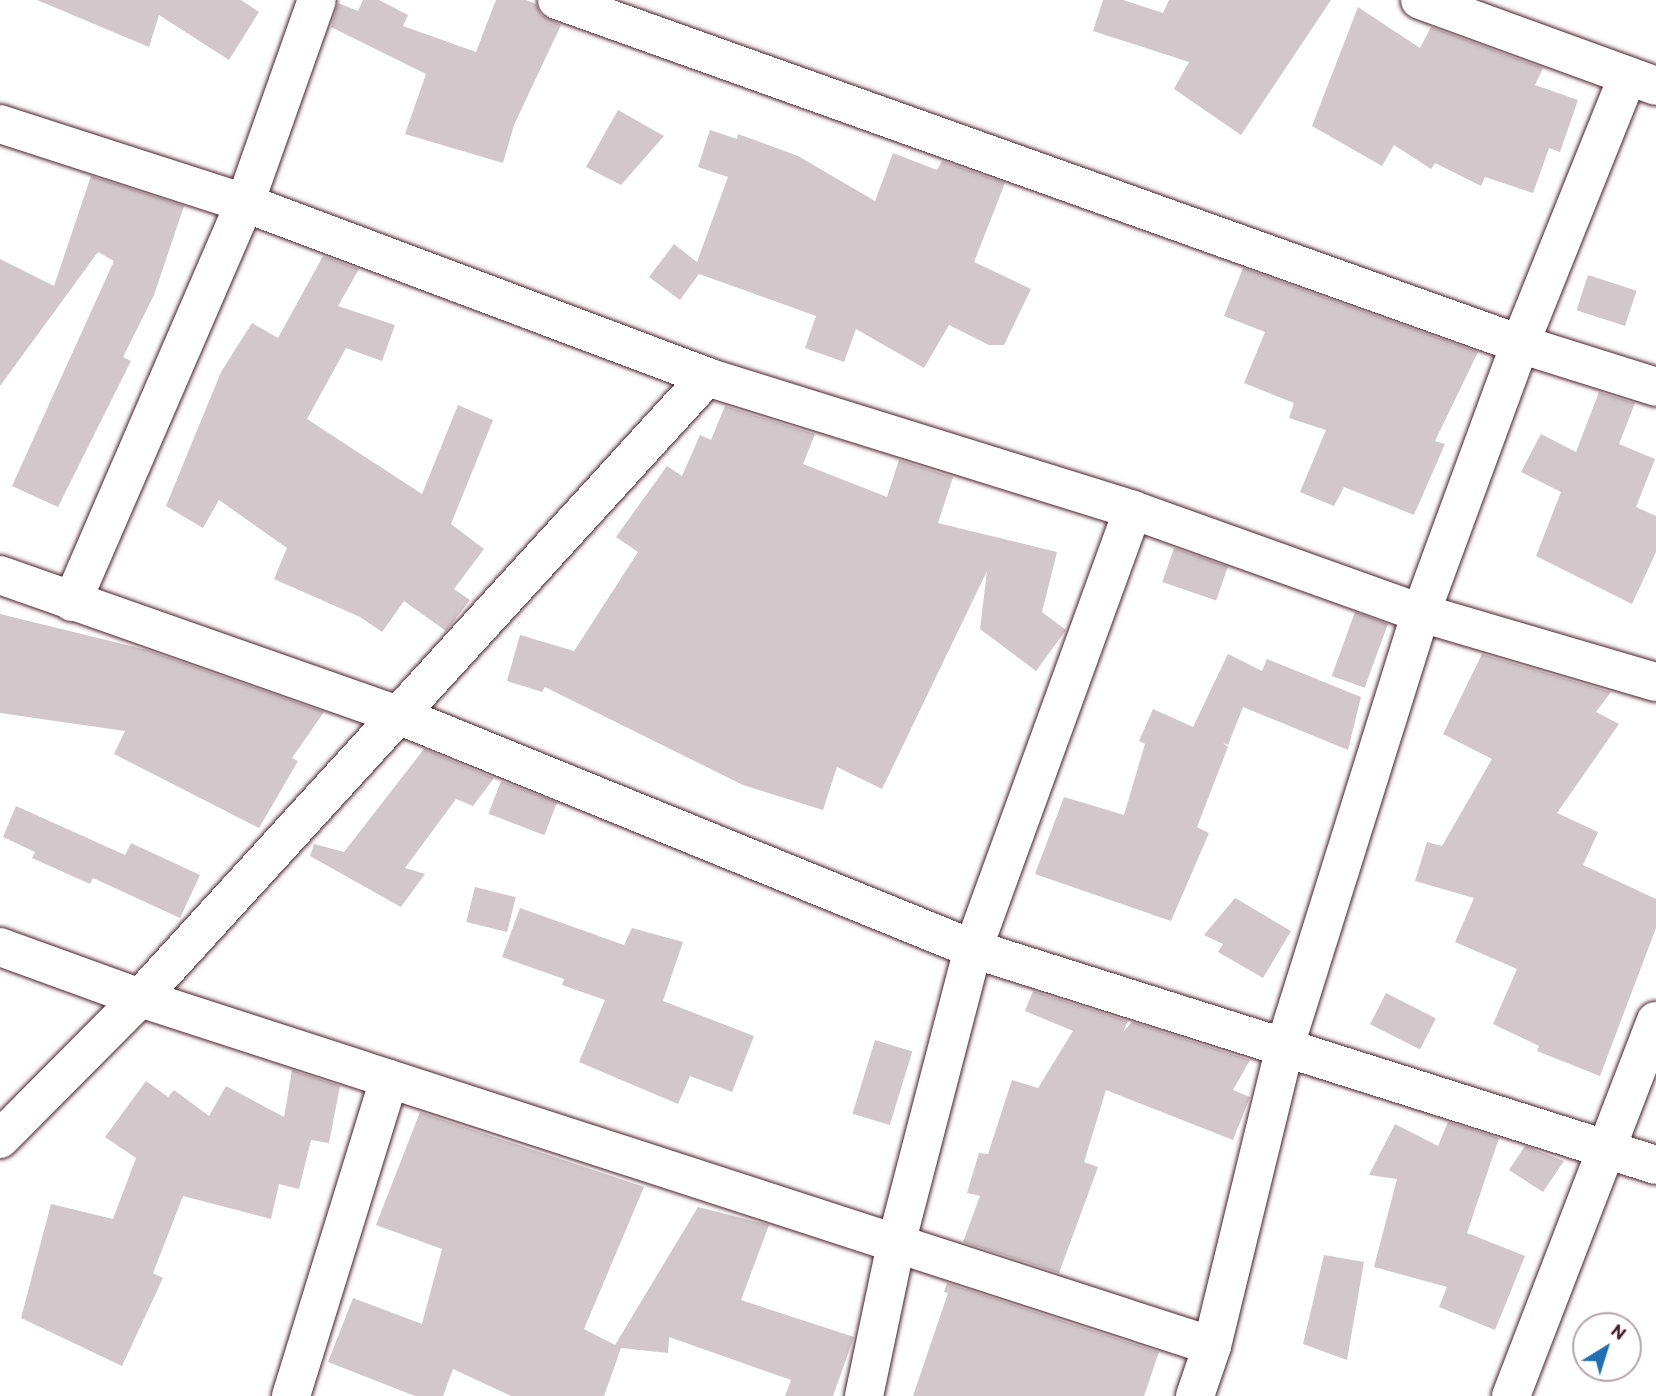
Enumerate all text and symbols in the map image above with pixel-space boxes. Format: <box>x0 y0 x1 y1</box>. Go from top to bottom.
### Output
north arrow <box>1572 1312 1642 1382</box>
text: N <box>1607 1319 1631 1345</box>

